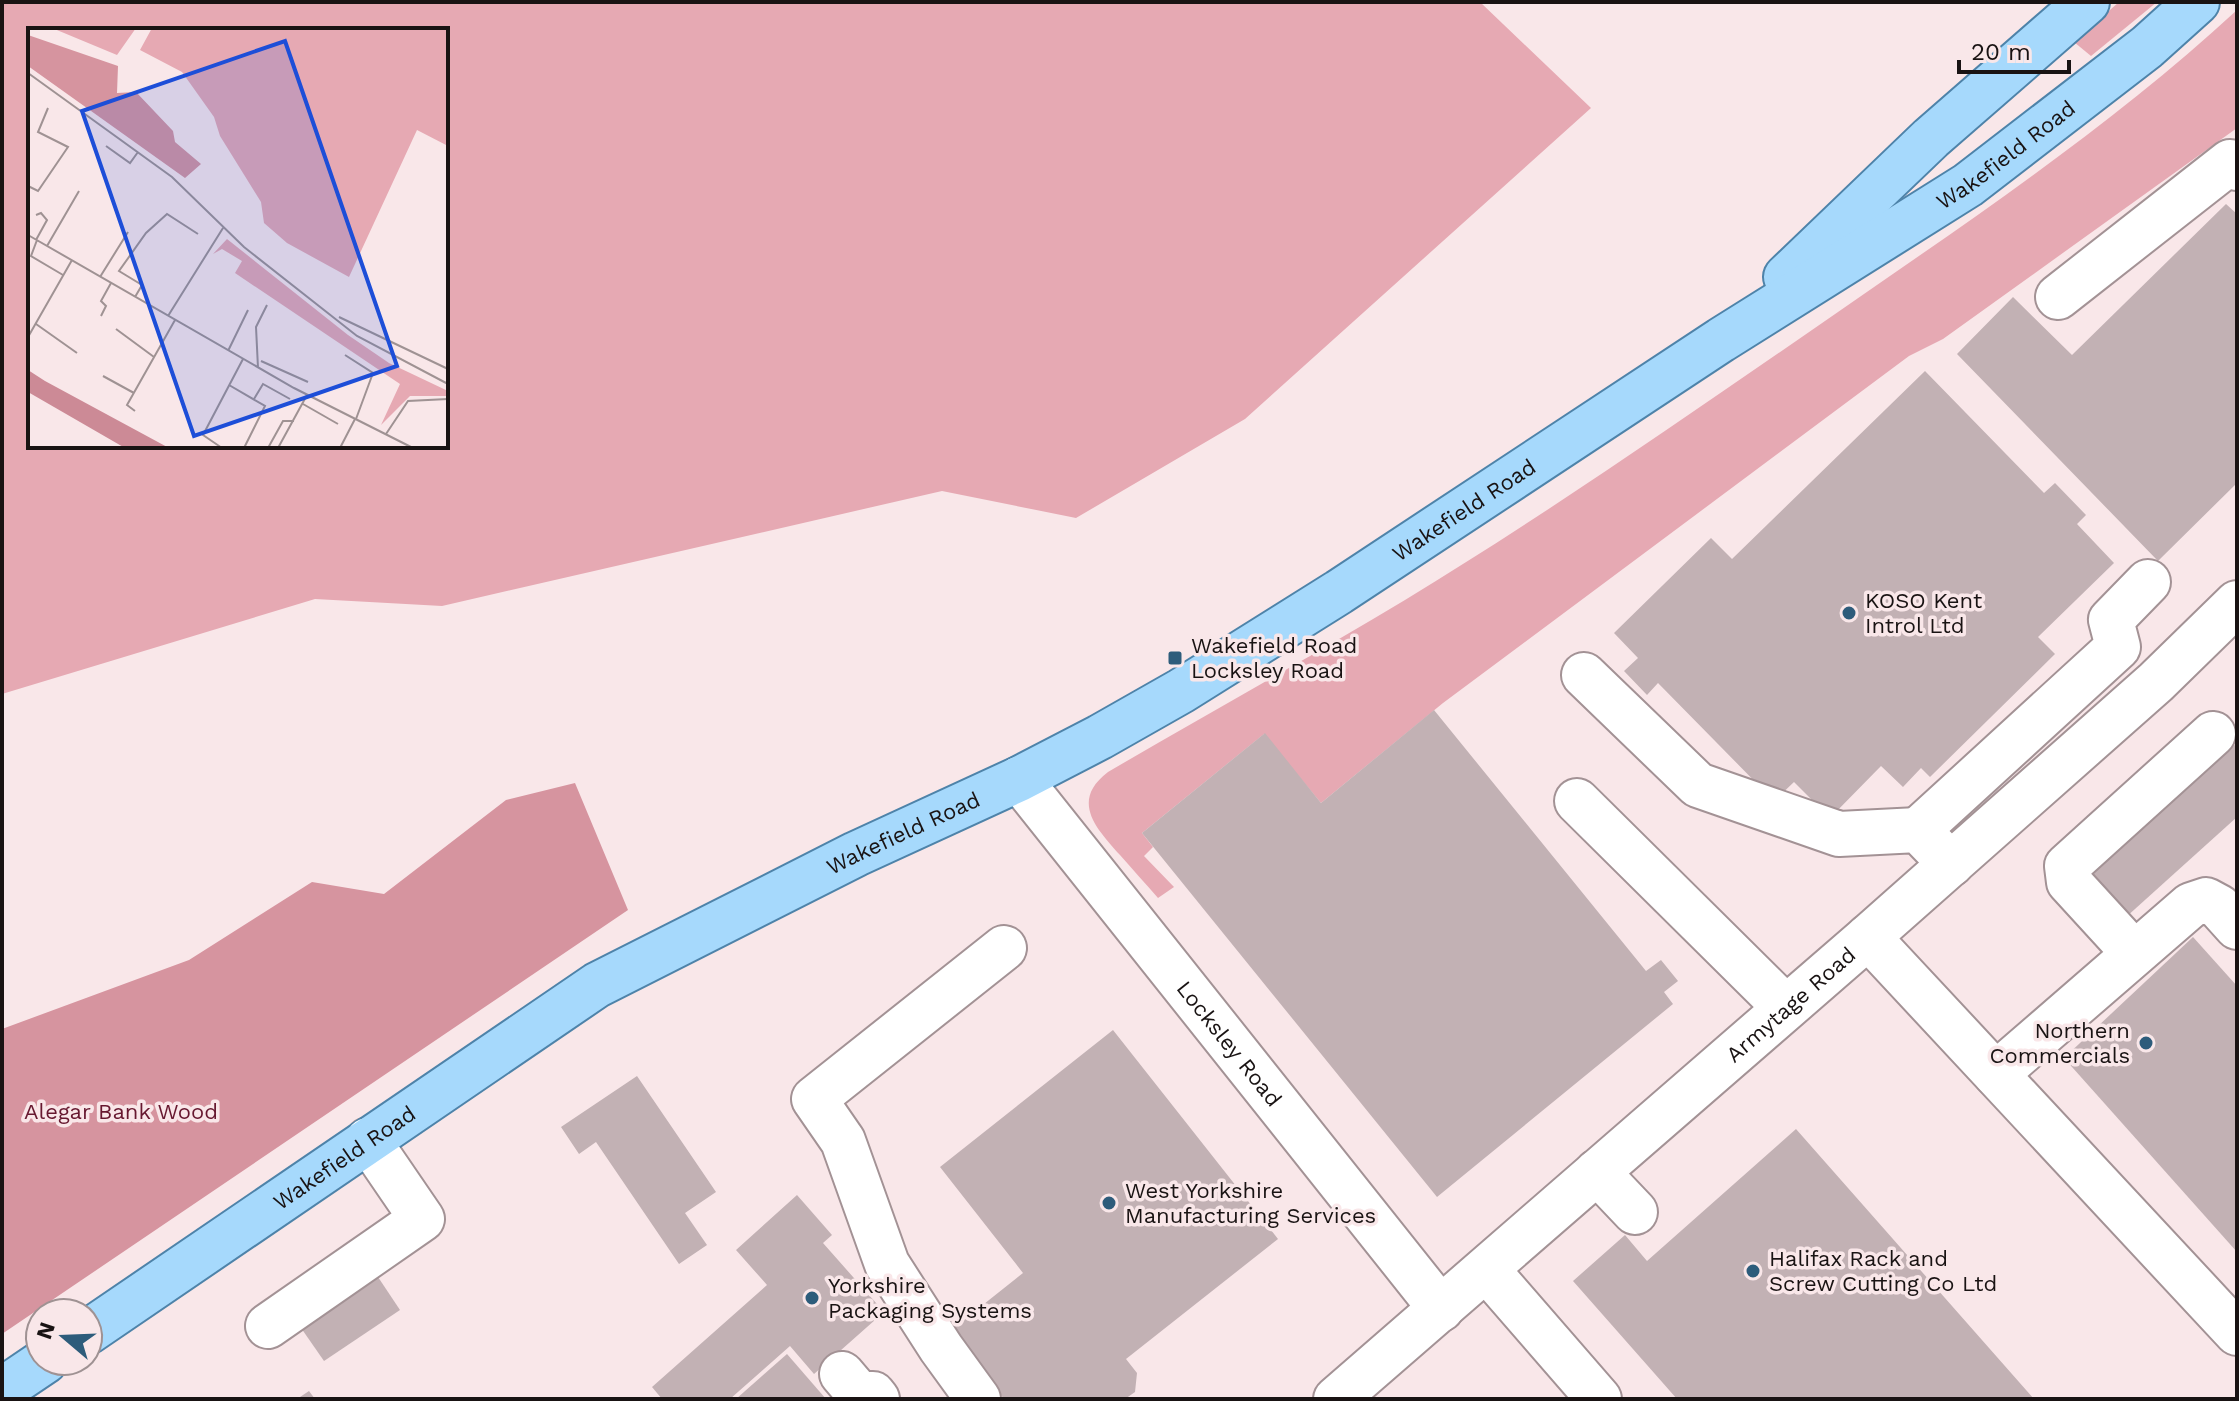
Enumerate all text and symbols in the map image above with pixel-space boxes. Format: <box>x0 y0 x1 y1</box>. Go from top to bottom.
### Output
scale bar <box>1959 24 2069 74</box>
inset map <box>28 28 448 448</box>
text: 20 m <box>1971 38 2031 66</box>
street label: Wakefield Road <box>1932 95 2080 214</box>
street label: Wakefield Road <box>1387 453 1540 566</box>
place label: KOSO Kent Introl Ltd <box>1865 588 1982 638</box>
marker: KOSO Kent Introl Ltd <box>1840 604 1858 622</box>
place label: Wakefield Road Locksley Road <box>1191 633 1357 683</box>
marker: Wakefield Road Locksley Road <box>1166 649 1184 667</box>
street label: Wakefield Road <box>822 786 984 879</box>
street label: Armytage Road <box>1721 941 1860 1067</box>
street label: Locksley Road <box>1172 976 1287 1111</box>
place label: Northern Commercials <box>1990 1018 2130 1068</box>
marker: Northern Commercials <box>2137 1034 2155 1052</box>
park label: Alegar Bank Wood <box>24 1099 218 1124</box>
street label: Wakefield Road <box>268 1100 420 1215</box>
place label: West Yorkshire Manufacturing Services <box>1125 1178 1376 1228</box>
marker: West Yorkshire Manufacturing Services <box>1100 1194 1118 1212</box>
place label: Halifax Rack and Screw Cutting Co Ltd <box>1769 1246 1997 1296</box>
marker: Halifax Rack and Screw Cutting Co Ltd <box>1744 1262 1762 1280</box>
place label: Yorkshire Packaging Systems <box>828 1273 1032 1323</box>
marker: Yorkshire Packaging Systems <box>803 1289 821 1307</box>
north arrow <box>24 1297 104 1377</box>
text: N <box>31 1319 60 1342</box>

